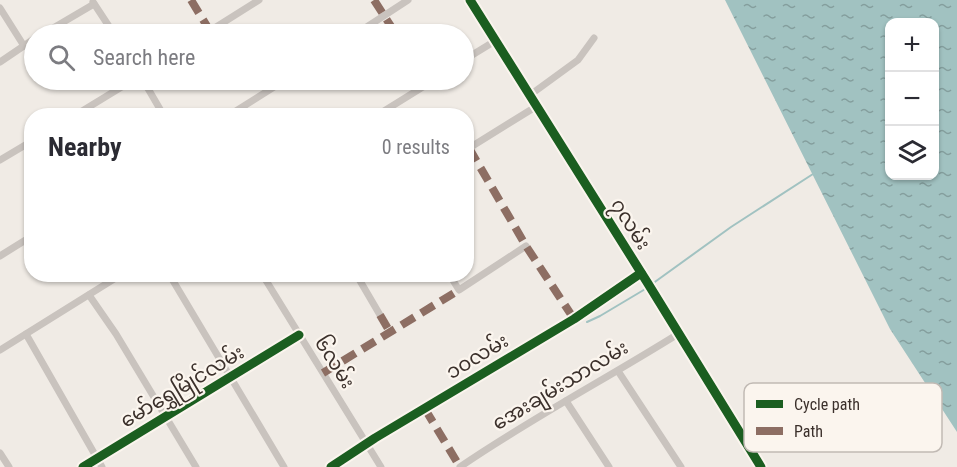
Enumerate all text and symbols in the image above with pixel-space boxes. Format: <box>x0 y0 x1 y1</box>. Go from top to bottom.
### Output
map controls <box>885 18 939 180</box>
button: + <box>885 18 939 72</box>
search box <box>24 24 474 90</box>
icon: search <box>45 41 78 74</box>
text: Search here <box>93 45 195 70</box>
button: − <box>885 72 939 126</box>
button: layers <box>885 126 939 180</box>
text: Nearby <box>48 132 122 162</box>
text: 0 results <box>382 135 450 159</box>
street label: ၇လမ်း <box>603 193 658 256</box>
street label: ၁၀လမ်း <box>440 326 513 384</box>
street label: ၆လမ်း <box>310 330 362 393</box>
street label: အေးချမ်းသာလမ်း <box>487 333 634 438</box>
street label: မော်ရွှေမြိုင်လမ်း <box>115 338 250 436</box>
legend <box>744 383 942 452</box>
text: Cycle path <box>794 395 860 414</box>
text: Path <box>794 422 823 441</box>

